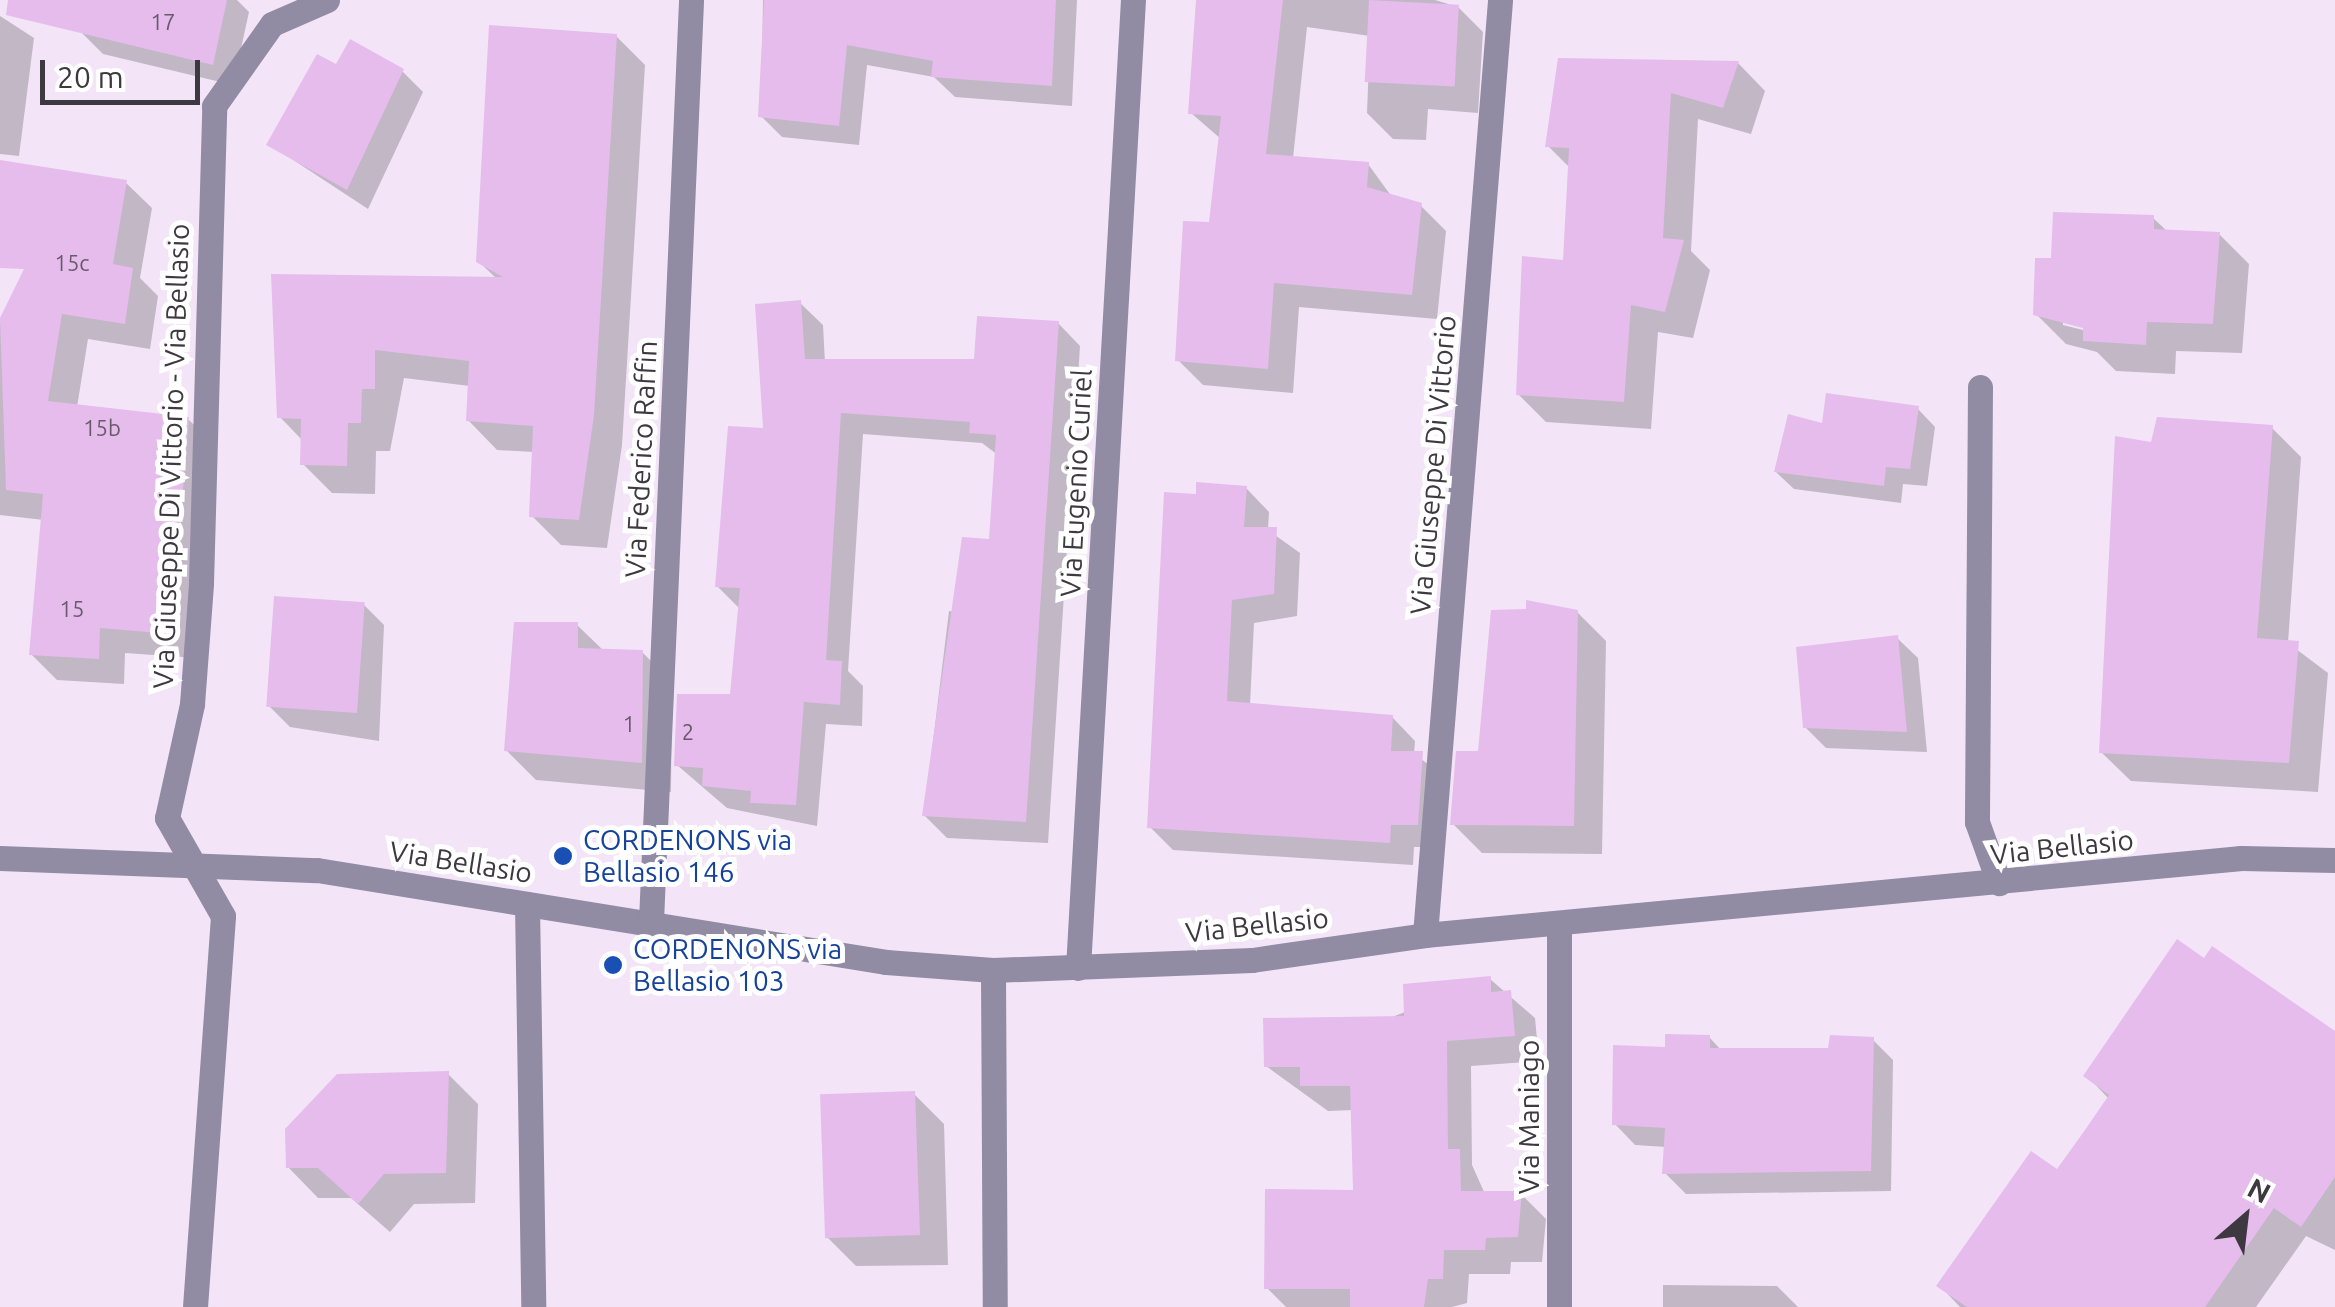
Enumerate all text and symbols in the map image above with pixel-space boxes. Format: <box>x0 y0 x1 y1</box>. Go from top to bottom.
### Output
house number: 17 <box>151 9 175 35</box>
scale bar <box>45 40 205 102</box>
text: 20 m <box>57 60 124 94</box>
street label: Via Giuseppe Di Vittorio - Via Bellasio <box>146 223 196 689</box>
house number: 15c <box>54 250 90 276</box>
street label: Via Giuseppe Di Vittorio <box>1403 314 1463 616</box>
street label: Via Federico Raffin <box>618 340 664 578</box>
street label: Via Eugenio Curiel <box>1053 368 1099 598</box>
house number: 15b <box>83 415 121 441</box>
house number: 15 <box>60 596 84 622</box>
house number: 1 <box>623 711 635 737</box>
house number: 2 <box>682 719 694 745</box>
place label: CORDENONS via Bellasio 146 <box>583 823 792 889</box>
street label: Via Bellasio <box>1989 823 2135 871</box>
street label: Via Bellasio <box>387 834 535 890</box>
marker: CORDENONS via Bellasio 146 <box>552 845 574 867</box>
street label: Via Bellasio <box>1184 901 1330 949</box>
place label: CORDENONS via Bellasio 103 <box>633 932 842 998</box>
marker: CORDENONS via Bellasio 103 <box>602 954 624 976</box>
street label: Via Maniago <box>1512 1040 1546 1194</box>
north arrow <box>2195 1167 2295 1267</box>
text: N <box>2243 1171 2276 1209</box>

